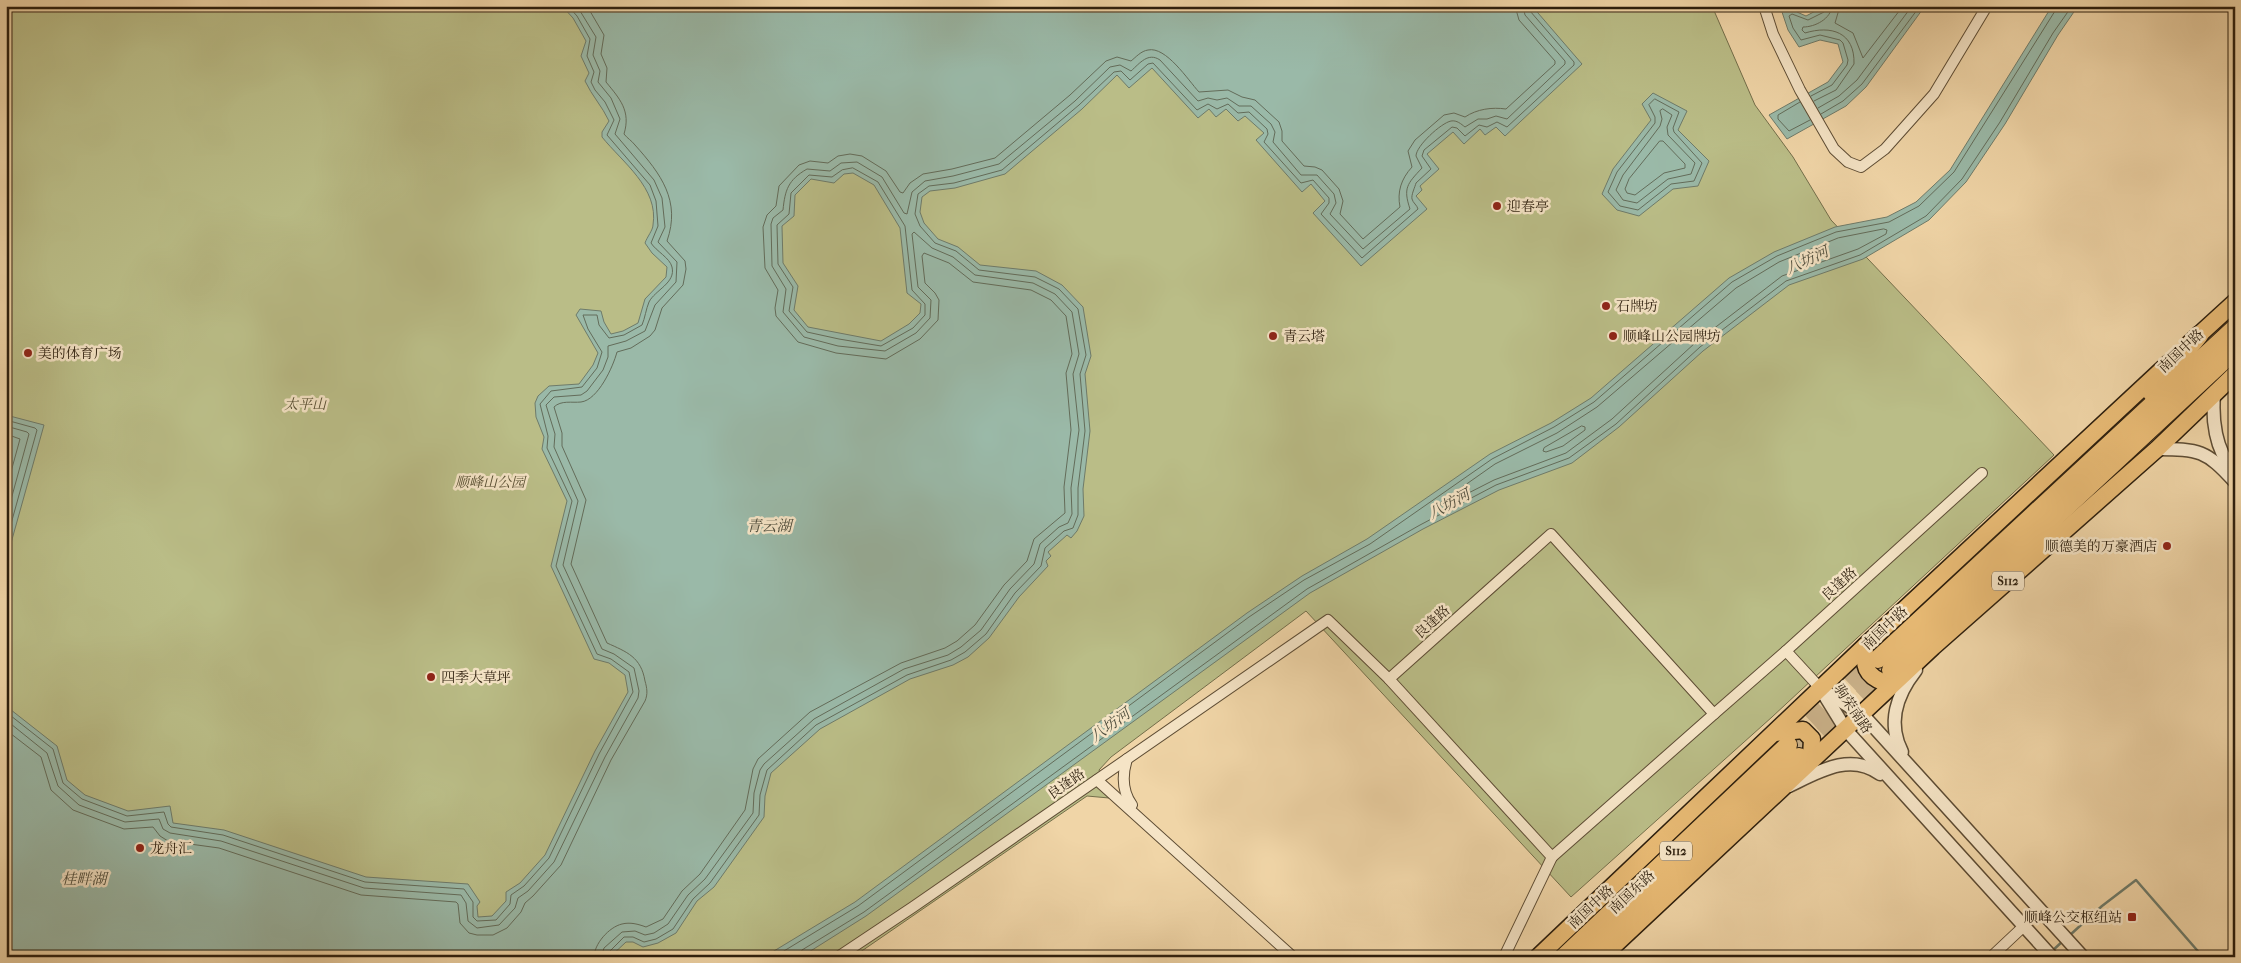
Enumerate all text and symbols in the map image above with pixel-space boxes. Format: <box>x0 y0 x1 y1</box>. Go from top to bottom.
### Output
place label: 迎春亭 <box>1507 198 1549 215</box>
marker: 迎春亭 <box>1491 200 1503 212</box>
water label: 八坊河 <box>1783 241 1834 278</box>
place label: 石牌坊 <box>1616 298 1658 315</box>
marker: 石牌坊 <box>1600 300 1612 312</box>
street label: 南国中路 <box>2155 326 2207 376</box>
place label: 青云塔 <box>1283 328 1325 345</box>
place label: 顺峰山公园牌坊 <box>1623 328 1721 345</box>
marker: 青云塔 <box>1267 330 1279 342</box>
marker: 顺峰山公园牌坊 <box>1607 330 1619 342</box>
place label: 美的体育广场 <box>38 345 122 362</box>
marker: 美的体育广场 <box>22 347 34 359</box>
park label: 太平山 <box>284 396 327 413</box>
park label: 顺峰山公园 <box>455 474 527 491</box>
water label: 八坊河 <box>1425 484 1476 523</box>
water label: 青云湖 <box>746 517 794 535</box>
place label: 顺德美的万豪酒店 <box>2045 538 2157 555</box>
marker: 顺德美的万豪酒店 <box>2161 540 2173 552</box>
street label: 良逢路 <box>1818 564 1860 604</box>
road number: S112 <box>1992 572 2024 590</box>
street label: 良逢路 <box>1411 602 1453 642</box>
street label: 南国中路 <box>1859 603 1911 653</box>
place label: 四季大草坪 <box>441 669 511 686</box>
marker: 四季大草坪 <box>425 671 437 683</box>
street label: 驹荣南路 <box>1830 681 1876 737</box>
water label: 八坊河 <box>1087 703 1136 746</box>
street label: 良逢路 <box>1044 765 1088 803</box>
place label: 龙舟汇 <box>150 840 192 857</box>
road number: S112 <box>1660 841 1692 860</box>
marker: 龙舟汇 <box>134 842 146 854</box>
street label: 南国东路 <box>1606 867 1658 917</box>
water label: 桂畔湖 <box>61 870 109 888</box>
street label: 南国中路 <box>1565 882 1617 932</box>
place label: 顺峰公交枢纽站 <box>2024 909 2122 926</box>
marker: 顺峰公交枢纽站 <box>2126 911 2138 923</box>

